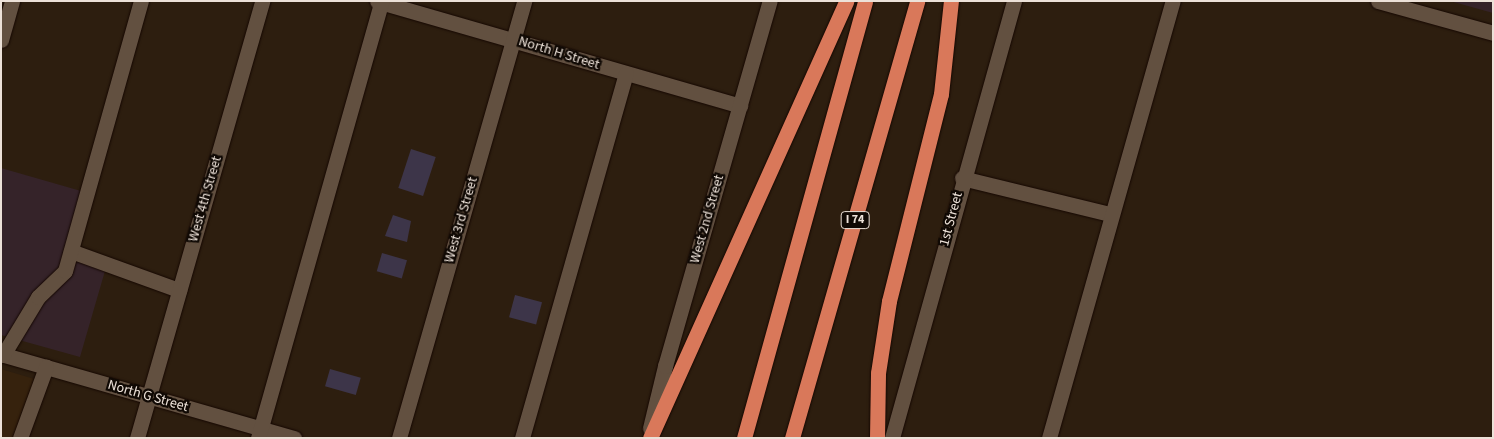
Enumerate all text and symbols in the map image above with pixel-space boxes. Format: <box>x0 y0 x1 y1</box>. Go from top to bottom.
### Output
street label: North H Street <box>517 33 601 73</box>
street label: West 4th Street <box>185 154 225 244</box>
street label: West 2nd Street <box>686 173 728 265</box>
street label: West 3rd Street <box>441 175 481 265</box>
street label: 1st Street <box>936 190 966 248</box>
road number: I 74 <box>840 210 870 230</box>
street label: North G Street <box>106 376 190 416</box>

